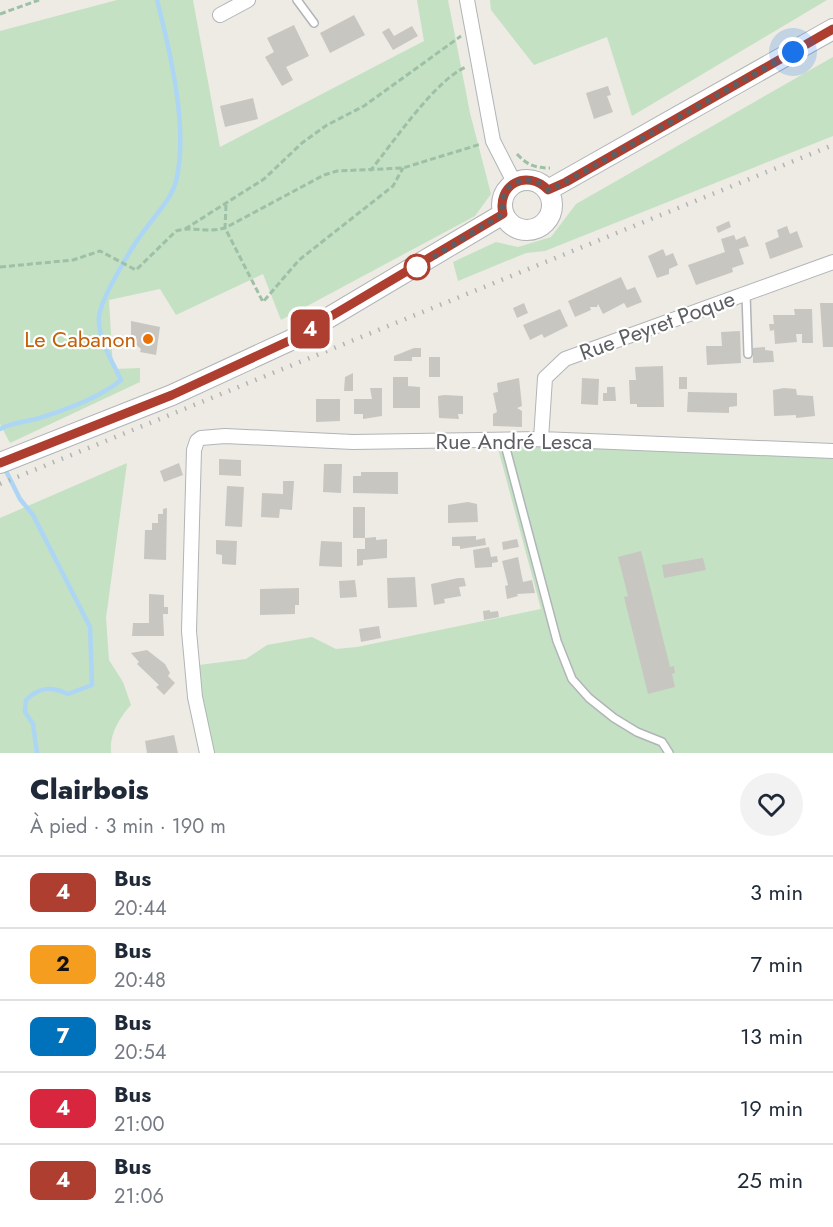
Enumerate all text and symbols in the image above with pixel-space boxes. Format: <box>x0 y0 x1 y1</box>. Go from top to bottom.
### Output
your location <box>778 37 808 67</box>
unlabelled marker <box>404 254 430 280</box>
street label: Rue Peyret Poque <box>575 282 739 368</box>
line badge: 4 <box>290 310 330 348</box>
text: 4 <box>303 314 317 344</box>
place label: Le Cabanon <box>24 323 136 355</box>
marker: Le Cabanon <box>141 332 155 346</box>
street label: Rue André Lesca <box>436 425 592 457</box>
text: Clairbois <box>30 769 149 810</box>
button: heart <box>740 773 803 836</box>
text: À pied · 3 min · 190 m <box>30 812 226 841</box>
text: Bus <box>114 862 151 894</box>
text: 3 min <box>750 876 803 908</box>
text: 4 <box>56 877 70 907</box>
text: 20:44 <box>114 894 167 923</box>
text: Bus <box>114 934 151 966</box>
text: 7 min <box>750 948 803 980</box>
text: 2 <box>56 949 70 979</box>
text: 20:48 <box>114 966 166 995</box>
text: Bus <box>114 1006 151 1038</box>
text: 13 min <box>740 1020 803 1052</box>
text: 7 <box>57 1021 69 1051</box>
text: 20:54 <box>114 1038 166 1067</box>
text: Bus <box>114 1078 151 1110</box>
text: 19 min <box>739 1092 803 1124</box>
text: 4 <box>56 1093 70 1123</box>
text: 21:00 <box>114 1110 164 1139</box>
text: Bus <box>114 1150 151 1182</box>
text: 25 min <box>737 1164 803 1196</box>
text: 4 <box>56 1165 70 1195</box>
text: 21:06 <box>114 1182 164 1211</box>

